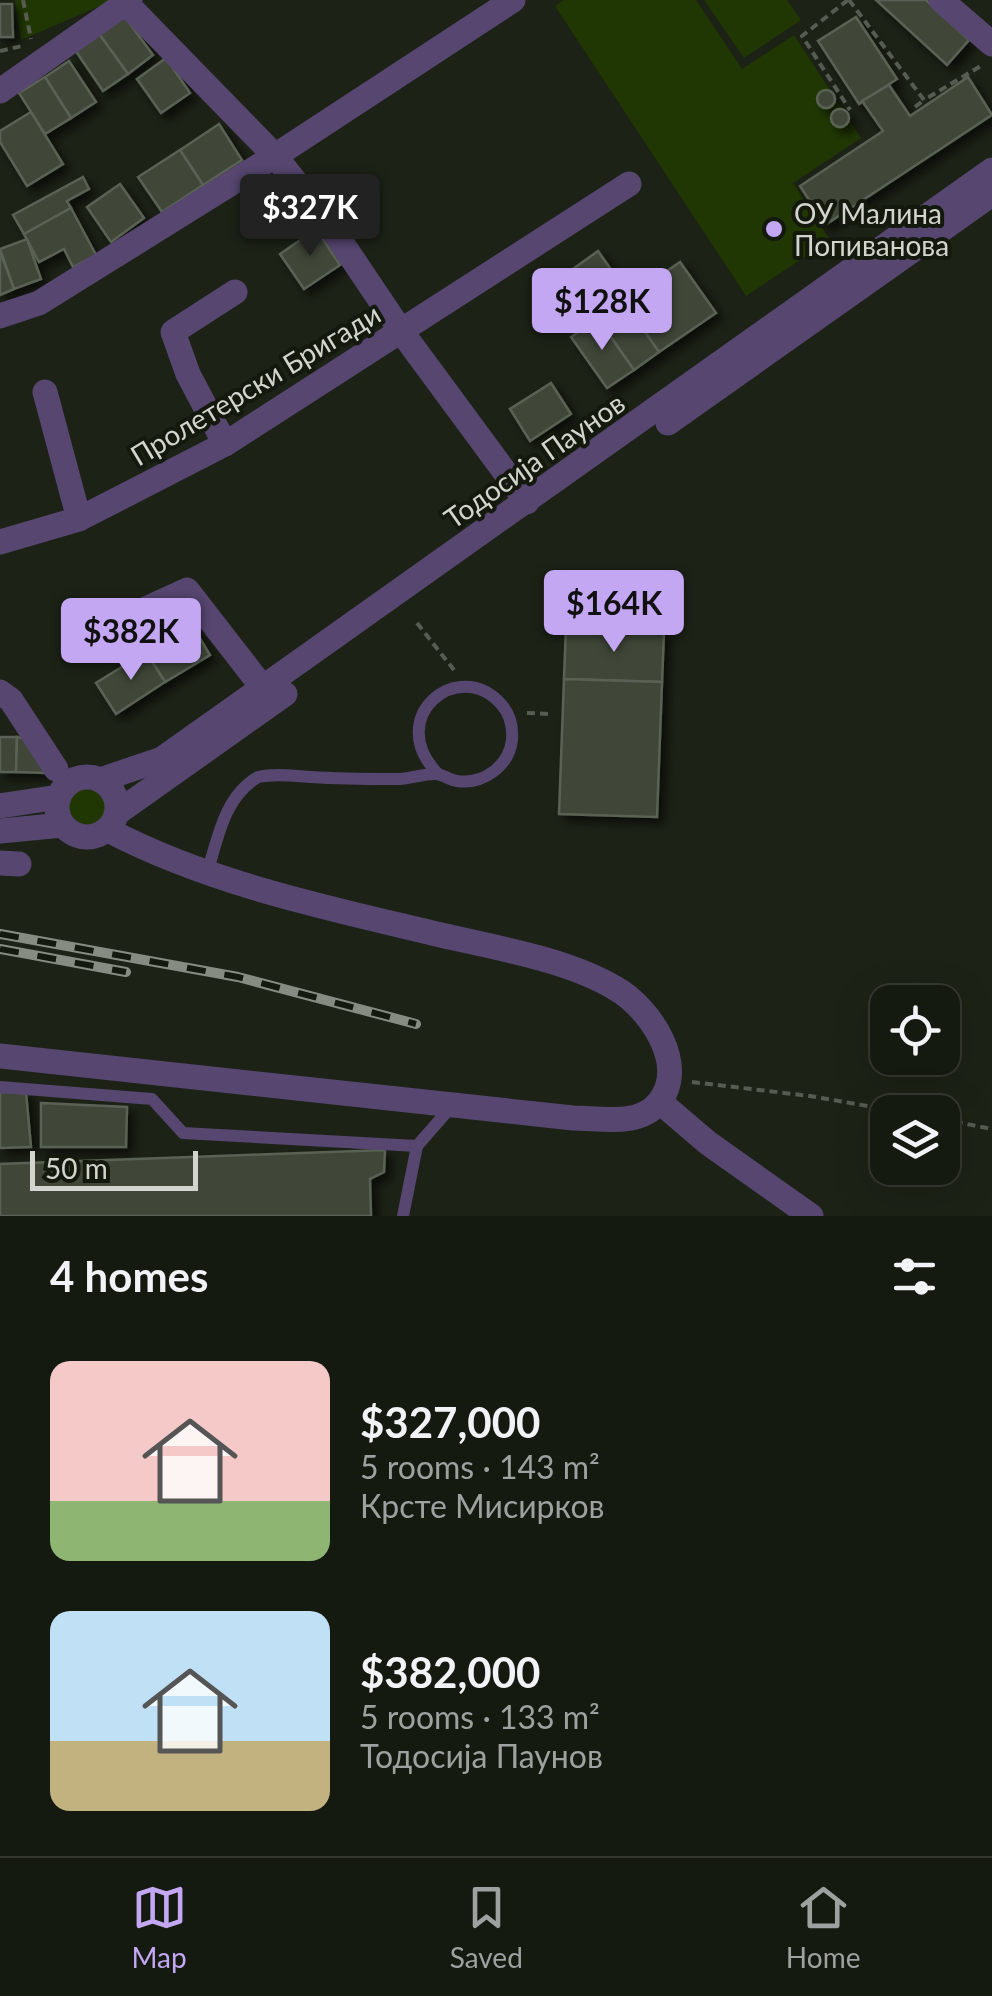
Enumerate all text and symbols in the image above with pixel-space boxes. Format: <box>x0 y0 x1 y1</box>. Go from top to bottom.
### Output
pin: $327K <box>240 174 380 259</box>
text: $327K <box>262 187 358 226</box>
place label: ОУ Малина Попиванова <box>794 196 949 262</box>
marker: ОУ Малина Попиванова <box>763 218 785 240</box>
pin: $128K <box>532 268 672 353</box>
text: $128K <box>554 281 650 320</box>
street label: Пролетерски Бригади <box>124 296 386 472</box>
street label: Тодосија Паунов <box>437 385 631 535</box>
pin: $164K <box>544 570 684 655</box>
text: $164K <box>566 583 662 622</box>
pin: $382K <box>61 598 201 683</box>
text: $382K <box>83 611 179 650</box>
map controls <box>870 985 960 1185</box>
button: locate <box>870 985 960 1075</box>
button: layers <box>870 1095 960 1185</box>
scale bar <box>30 1146 198 1190</box>
text: 50 m <box>45 1151 108 1185</box>
icon: filters <box>887 1249 942 1304</box>
text: 4 homes <box>50 1251 208 1301</box>
text: $327,000 <box>360 1397 540 1447</box>
icon: home <box>130 1401 250 1521</box>
text: 5 rooms · 143 m² <box>360 1447 600 1486</box>
text: Крсте Мисирков <box>360 1486 604 1525</box>
text: $382,000 <box>360 1647 540 1697</box>
icon: home <box>130 1651 250 1771</box>
text: 5 rooms · 133 m² <box>360 1697 600 1736</box>
text: Тодосија Паунов <box>360 1736 603 1775</box>
tab: Map <box>132 1880 187 1974</box>
tab: Saved <box>450 1880 523 1974</box>
tab: Home <box>786 1880 860 1974</box>

